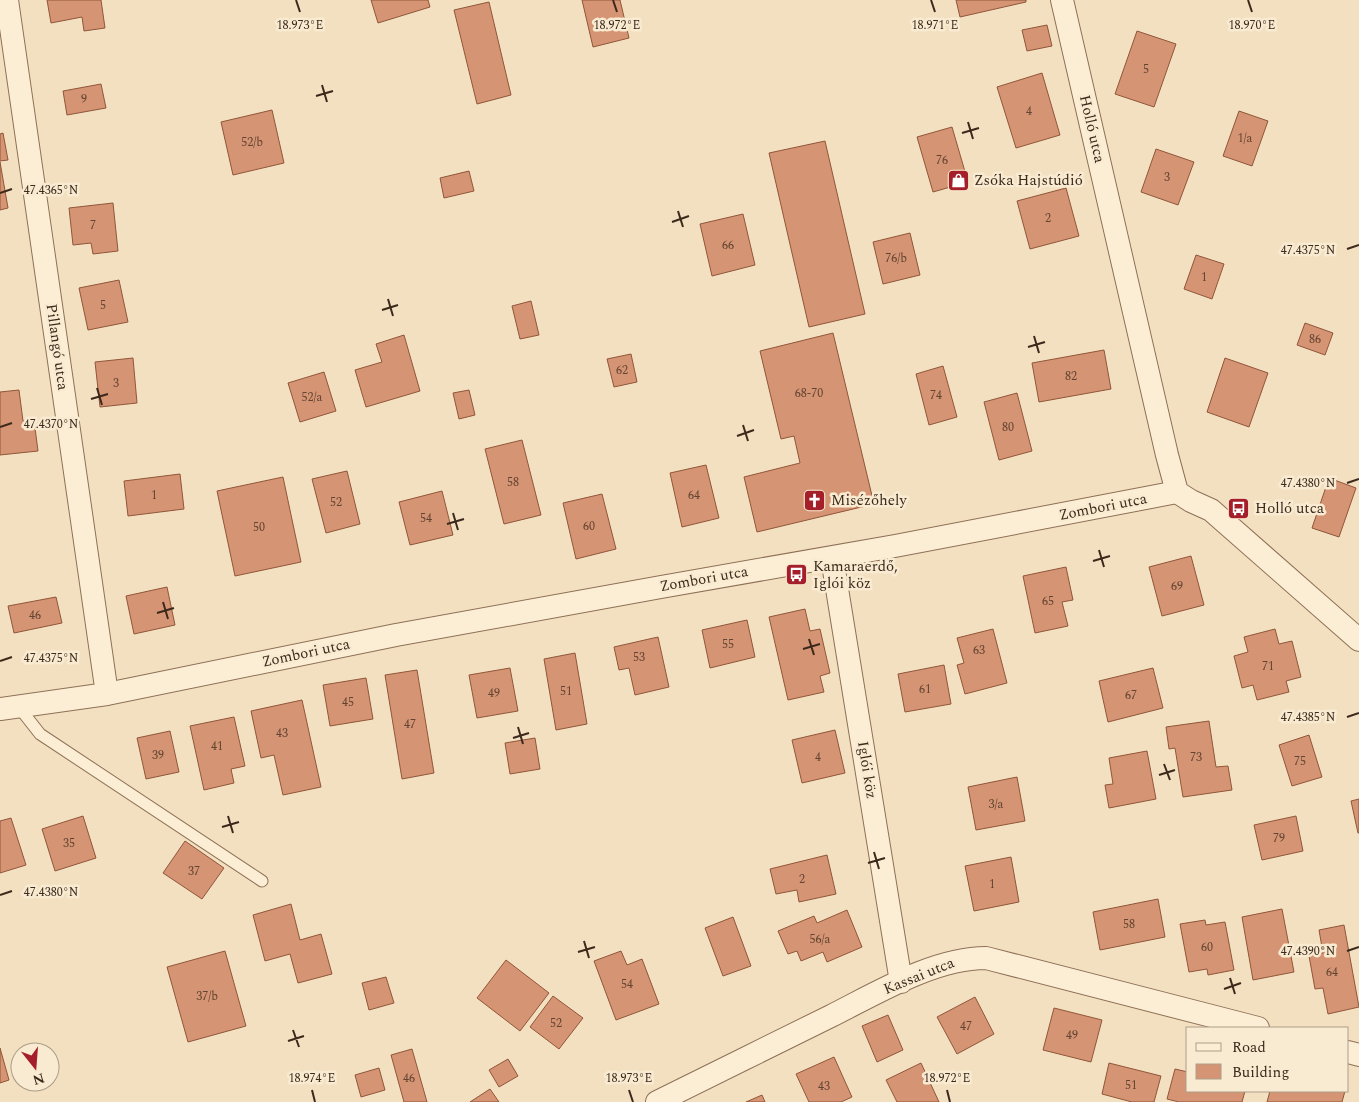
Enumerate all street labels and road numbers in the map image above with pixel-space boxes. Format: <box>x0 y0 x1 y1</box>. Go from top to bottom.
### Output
street label: Holló utca <box>1073 93 1111 166</box>
street label: Pillangó utca <box>40 302 75 392</box>
street label: Zombori utca <box>1057 487 1150 527</box>
street label: Zombori utca <box>658 560 751 598</box>
street label: Zombori utca <box>260 632 353 674</box>
street label: Iglói köz <box>851 740 883 800</box>
street label: Kassai utca <box>880 951 959 1001</box>

